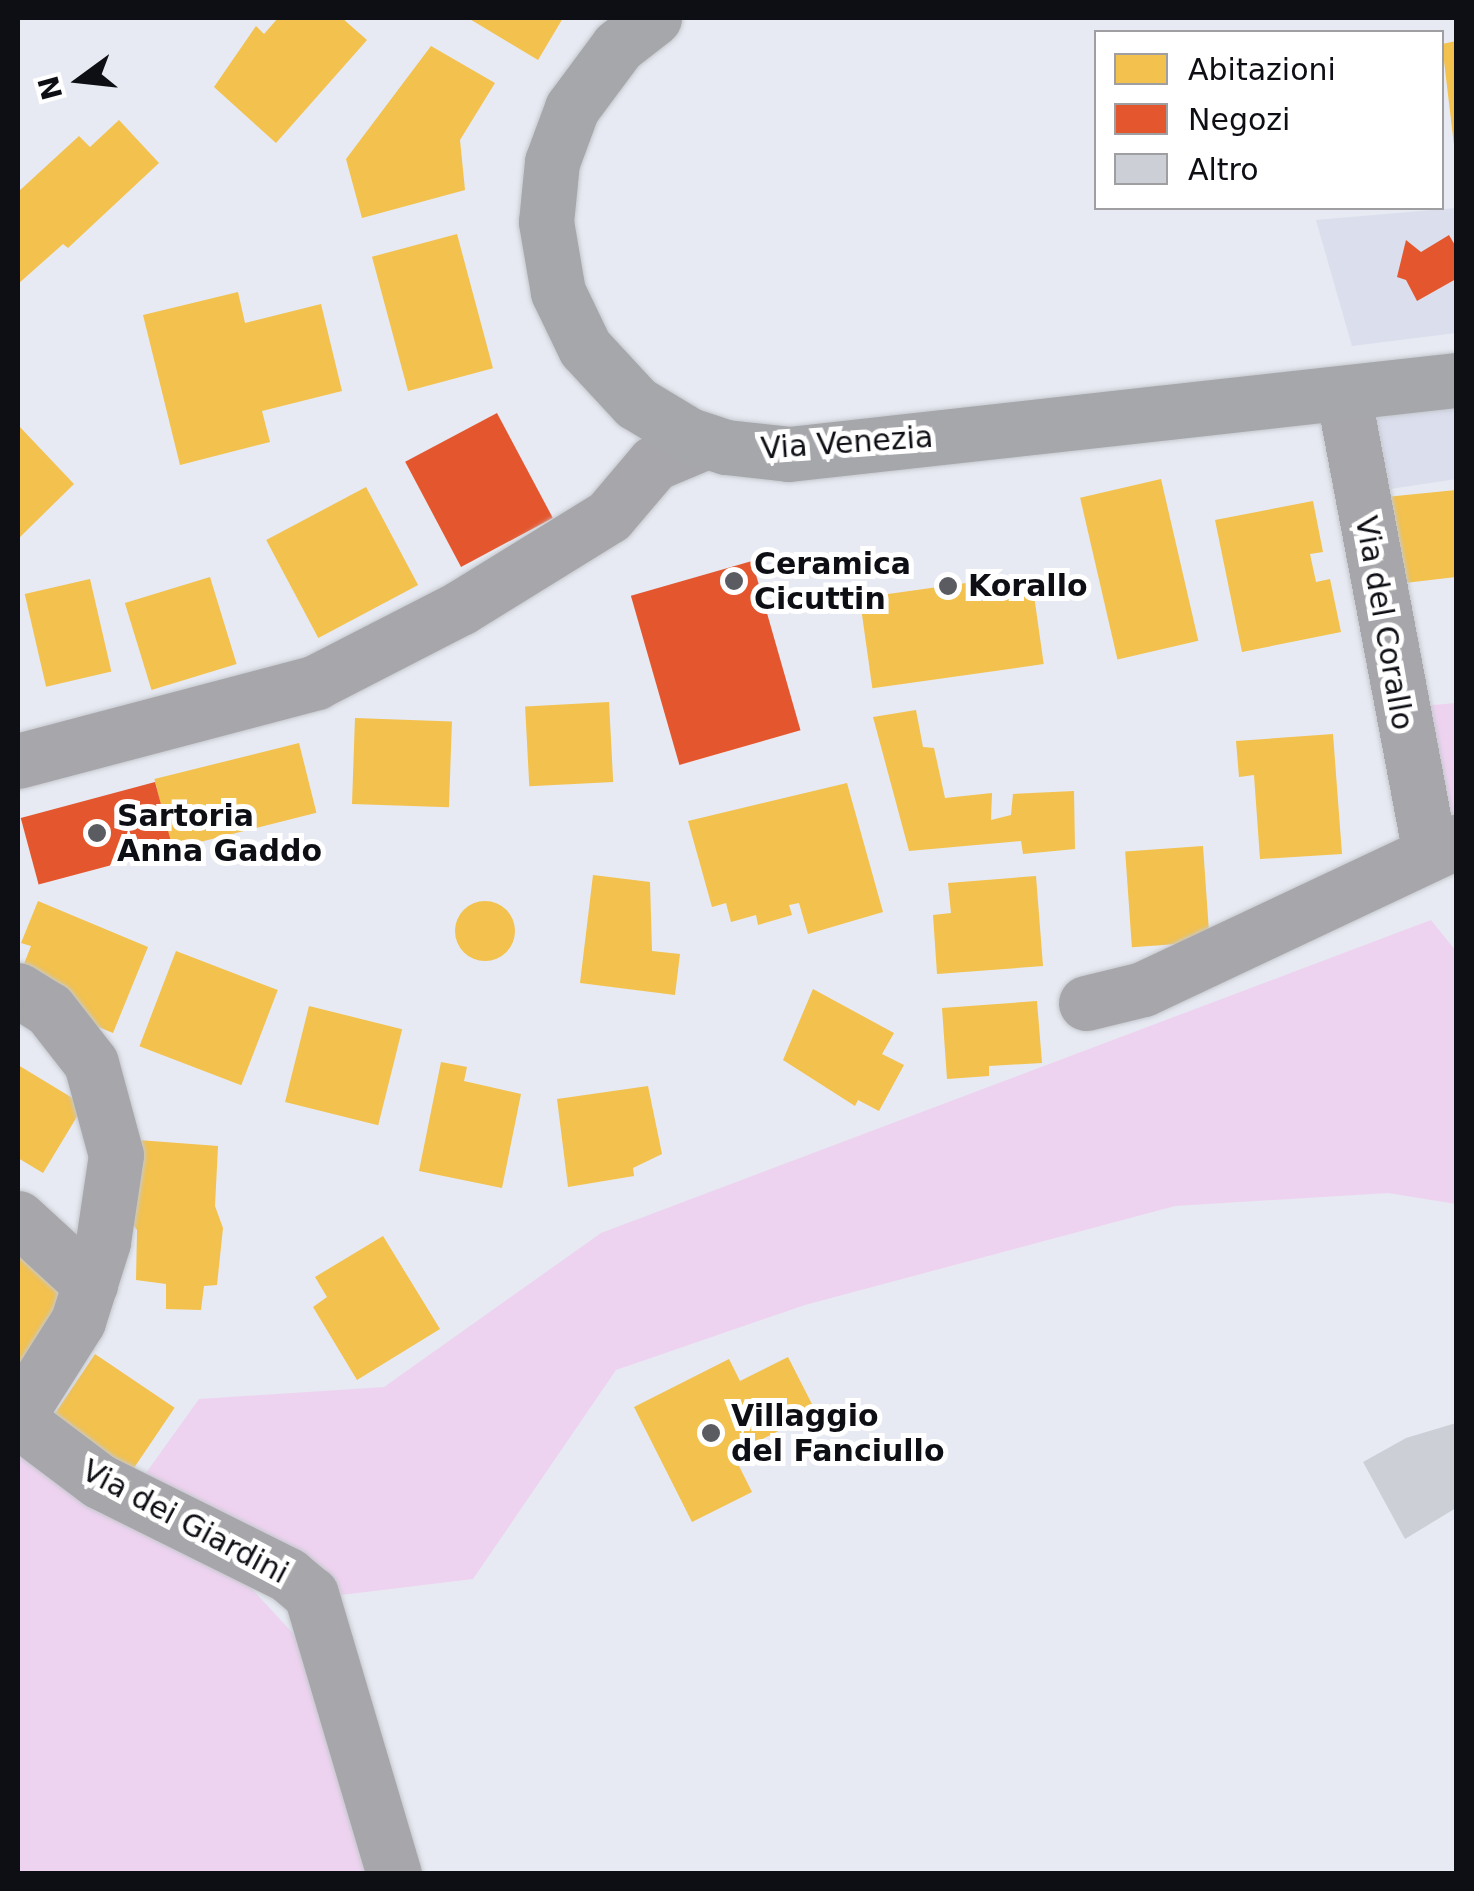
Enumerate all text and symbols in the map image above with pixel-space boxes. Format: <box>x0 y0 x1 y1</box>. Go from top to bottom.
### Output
north arrow <box>30 30 130 130</box>
legend <box>1094 30 1444 210</box>
text: Abitazioni <box>1188 52 1336 87</box>
text: N <box>32 72 70 103</box>
text: Negozi <box>1188 102 1290 137</box>
text: Altro <box>1188 152 1259 187</box>
street label: Via Venezia <box>760 419 934 467</box>
street label: Via del Corallo <box>1347 513 1421 733</box>
place label: Ceramica Cicuttin <box>754 546 911 616</box>
place label: Korallo <box>968 568 1088 604</box>
marker: Ceramica Cicuttin <box>723 570 745 592</box>
marker: Korallo <box>937 575 959 597</box>
place label: Sartoria Anna Gaddo <box>117 798 322 868</box>
marker: Sartoria Anna Gaddo <box>86 822 108 844</box>
place label: Villaggio del Fanciullo <box>731 1398 944 1468</box>
marker: Villaggio del Fanciullo <box>700 1422 722 1444</box>
street label: Via dei Giardini <box>76 1453 294 1591</box>

